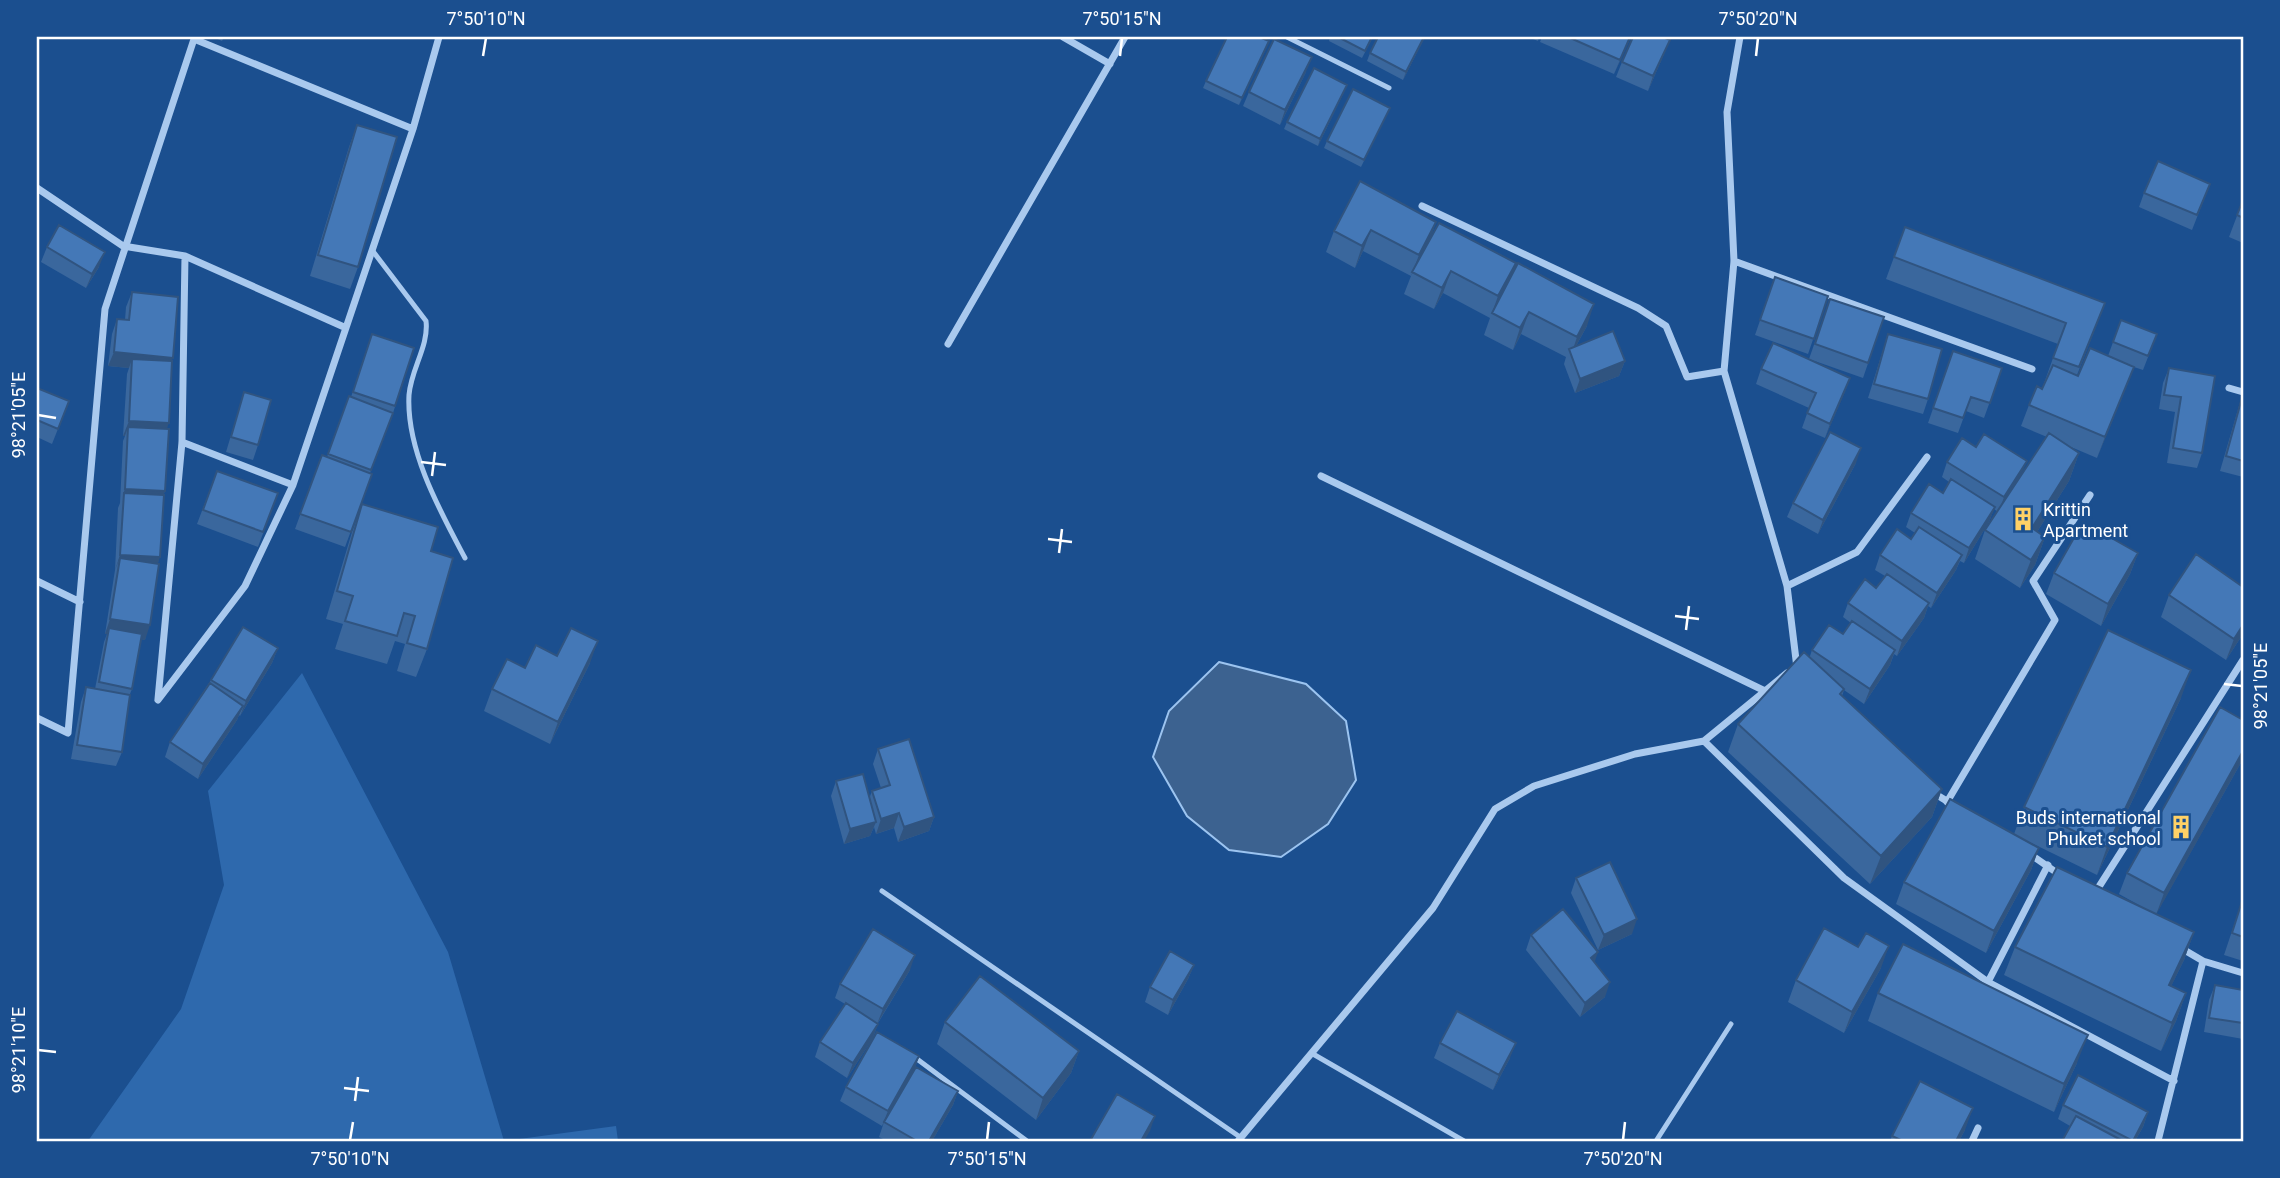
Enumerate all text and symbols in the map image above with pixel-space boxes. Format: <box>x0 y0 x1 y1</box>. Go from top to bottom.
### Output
text: 7°50'10"N <box>446 8 526 29</box>
text: 7°50'15"N <box>1082 8 1162 29</box>
text: 7°50'20"N <box>1718 8 1798 29</box>
text: 98°21'05"E <box>8 372 29 458</box>
place label: Krittin Apartment <box>2043 499 2128 541</box>
building icon: Krittin Apartment <box>2009 505 2037 533</box>
text: 98°21'05"E <box>2250 643 2271 729</box>
place label: Buds international Phuket school <box>2016 807 2161 849</box>
building icon: Buds international Phuket school <box>2167 813 2195 841</box>
text: 98°21'10"E <box>8 1007 29 1093</box>
text: 7°50'10"N <box>310 1148 390 1169</box>
text: 7°50'15"N <box>947 1148 1027 1169</box>
text: 7°50'20"N <box>1583 1148 1663 1169</box>

